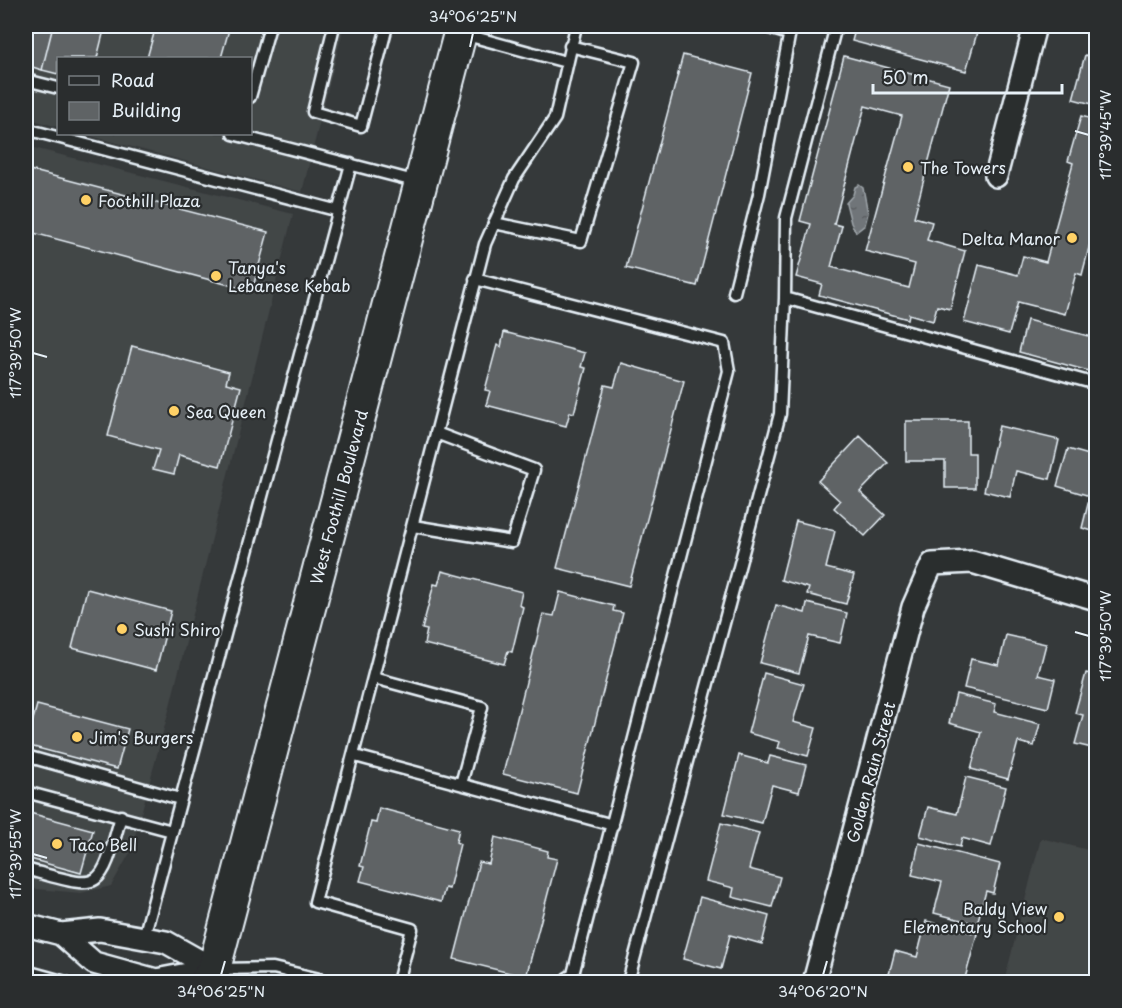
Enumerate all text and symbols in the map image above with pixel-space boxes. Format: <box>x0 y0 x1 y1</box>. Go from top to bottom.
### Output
text: 34°06'25"N <box>429 4 517 27</box>
legend <box>57 57 252 135</box>
scale bar <box>873 57 1062 95</box>
text: 50 m <box>882 63 929 90</box>
text: Road <box>111 66 155 93</box>
text: 117°39'45"W <box>1093 89 1116 180</box>
text: Building <box>111 96 181 123</box>
place label: The Towers <box>920 155 1006 179</box>
marker: The Towers <box>901 160 915 174</box>
place label: Foothill Plaza <box>98 188 200 212</box>
marker: Foothill Plaza <box>79 193 93 207</box>
place label: Delta Manor <box>961 226 1061 250</box>
marker: Delta Manor <box>1065 231 1079 245</box>
place label: Tanya's Lebanese Kebab <box>228 255 350 297</box>
marker: Tanya's Lebanese Kebab <box>209 269 223 283</box>
text: 117°39'50"W <box>3 307 26 399</box>
place label: Sea Queen <box>186 399 267 423</box>
marker: Sea Queen <box>167 404 181 418</box>
street label: West Foothill Boulevard <box>303 407 373 587</box>
text: 117°39'50"W <box>1093 590 1116 682</box>
place label: Sushi Shiro <box>134 617 220 641</box>
marker: Sushi Shiro <box>115 622 129 636</box>
street label: Golden Rain Street <box>840 698 901 845</box>
place label: Jim's Burgers <box>89 725 193 749</box>
marker: Jim's Burgers <box>70 730 84 744</box>
text: 117°39'55"W <box>3 808 26 899</box>
place label: Taco Bell <box>69 832 137 856</box>
marker: Taco Bell <box>50 837 64 851</box>
place label: Baldy View Elementary School <box>903 896 1048 938</box>
marker: Baldy View Elementary School <box>1052 910 1066 924</box>
text: 34°06'25"N <box>177 979 265 1002</box>
text: 34°06'20"N <box>778 979 868 1002</box>

